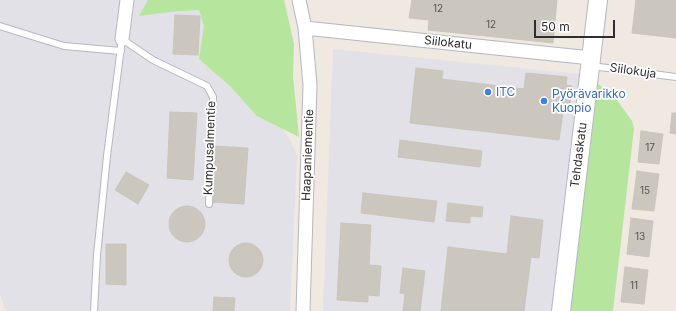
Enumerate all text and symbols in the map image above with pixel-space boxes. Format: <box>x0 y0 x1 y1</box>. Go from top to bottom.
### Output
house number: 12 <box>433 3 443 15</box>
scale bar <box>536 12 617 38</box>
house number: 12 <box>486 19 496 31</box>
text: 50 m <box>541 19 570 34</box>
street label: Siilokatu <box>423 33 473 53</box>
street label: Siilokuja <box>609 61 657 81</box>
place label: ITC <box>496 85 515 99</box>
marker: ITC <box>483 87 493 97</box>
place label: Pyörävarikko Kuopio <box>552 87 626 115</box>
marker: Pyörävarikko Kuopio <box>539 96 549 106</box>
street label: Kumpusalmentie <box>201 101 219 195</box>
street label: Haapaniementie <box>299 109 317 201</box>
street label: Tehdaskatu <box>568 122 590 188</box>
house number: 17 <box>645 142 655 154</box>
house number: 15 <box>640 185 650 197</box>
house number: 13 <box>635 231 645 243</box>
house number: 11 <box>630 280 638 292</box>

